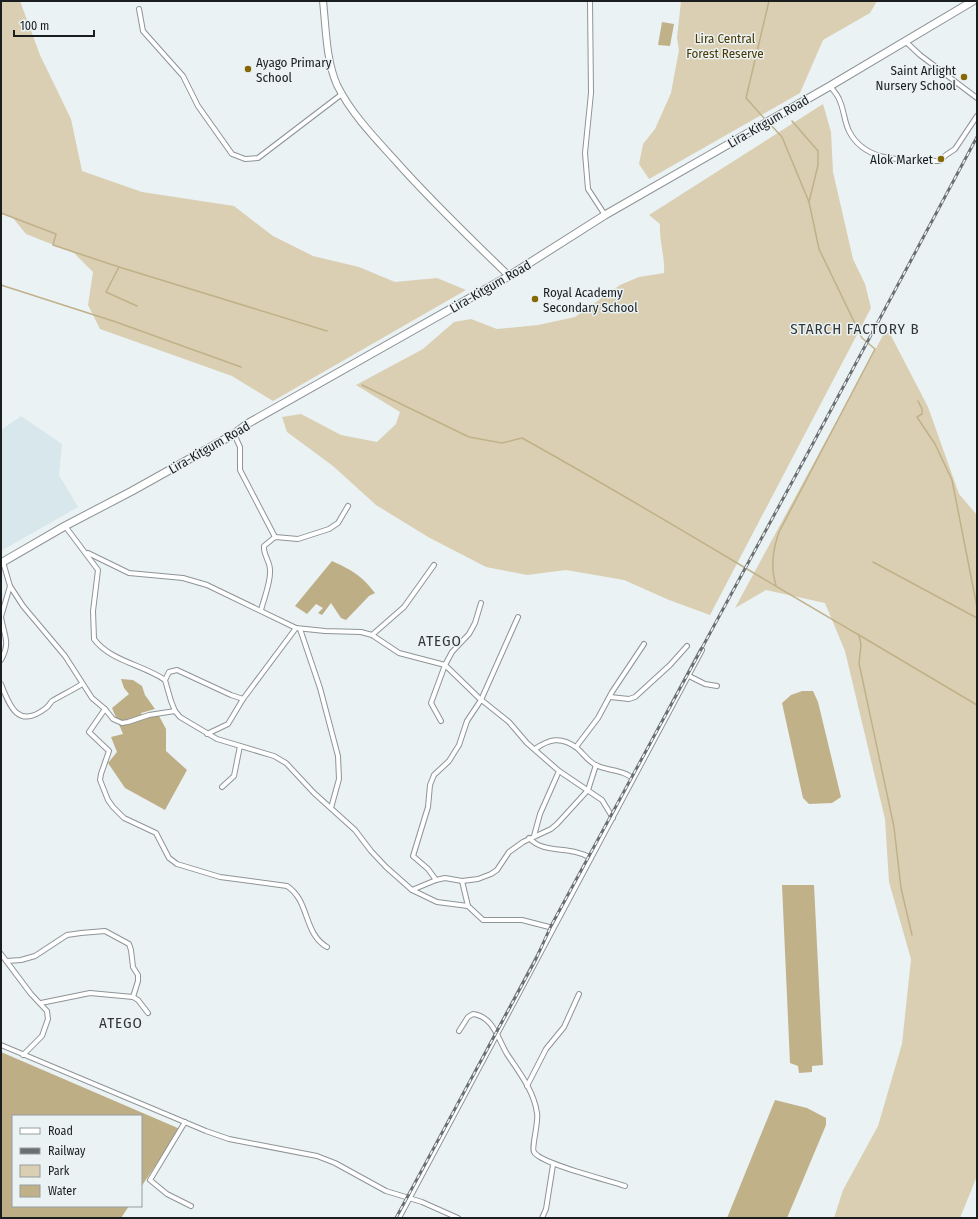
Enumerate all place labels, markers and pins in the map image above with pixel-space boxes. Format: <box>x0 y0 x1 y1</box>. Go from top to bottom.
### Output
place label: Ayago Primary School <box>256 55 332 85</box>
place label: Saint Arlight Nursery School <box>876 63 957 93</box>
marker: Ayago Primary School <box>243 64 253 74</box>
marker: Saint Arlight Nursery School <box>959 72 969 82</box>
place label: Alok Market <box>870 152 934 167</box>
marker: Alok Market <box>936 154 946 164</box>
place label: Royal Academy Secondary School <box>543 285 638 315</box>
marker: Royal Academy Secondary School <box>530 294 540 304</box>

